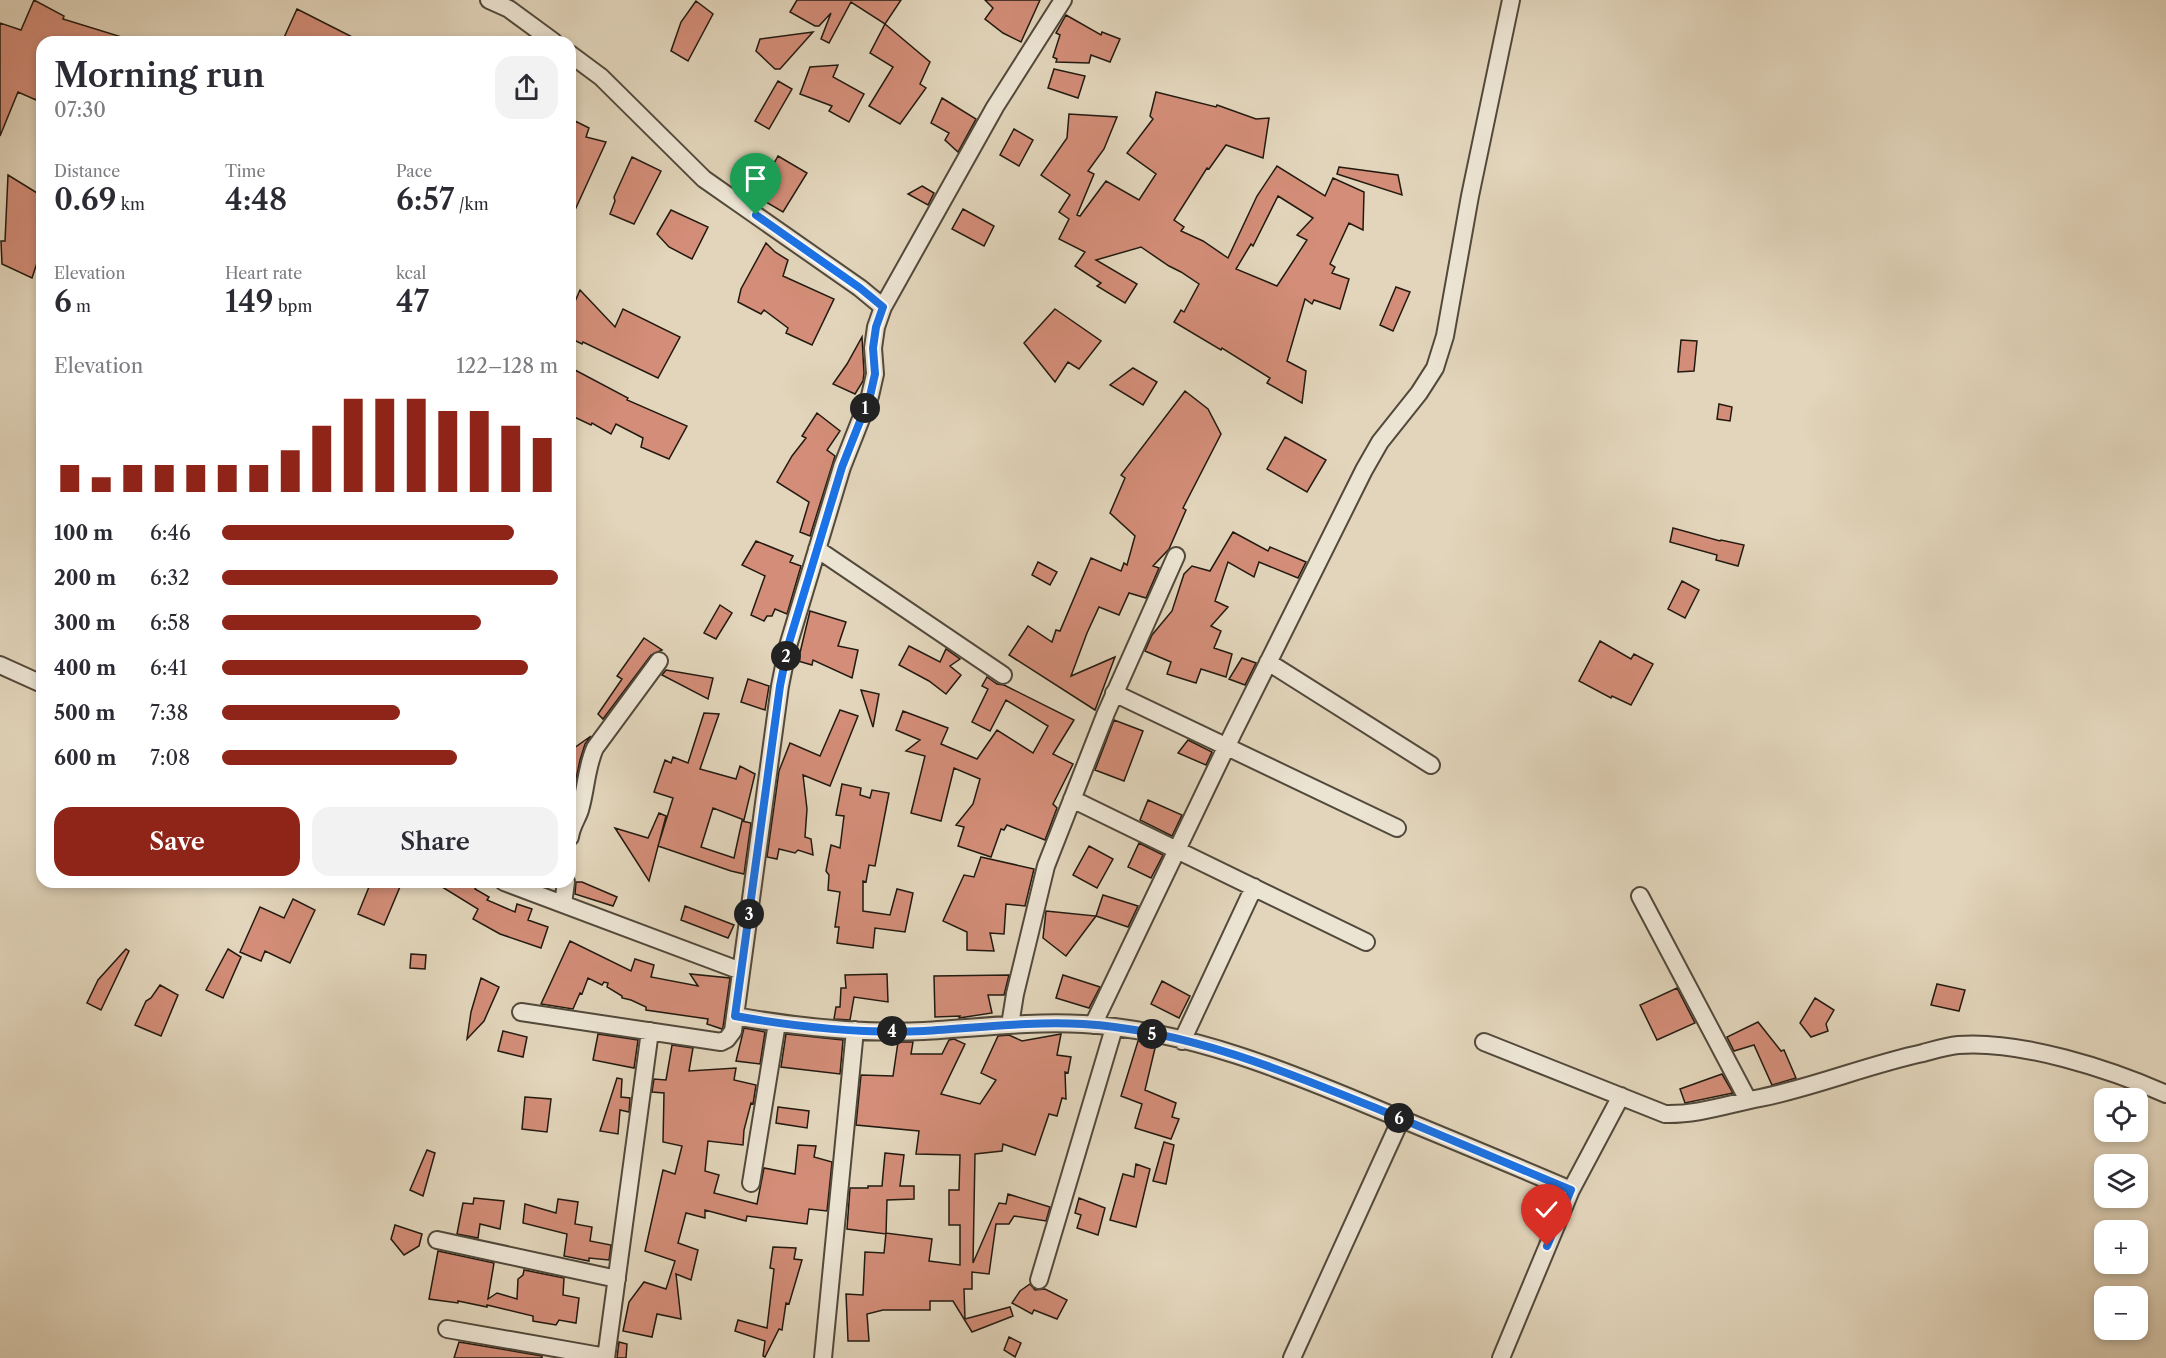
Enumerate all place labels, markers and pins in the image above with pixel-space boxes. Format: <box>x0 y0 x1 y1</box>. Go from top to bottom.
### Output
pin <box>730 153 781 215</box>
pin: 1 <box>850 393 880 423</box>
pin: 2 <box>771 641 801 671</box>
pin: 3 <box>734 899 764 929</box>
pin: 4 <box>877 1016 907 1046</box>
pin: 5 <box>1137 1019 1167 1049</box>
pin: 6 <box>1384 1103 1414 1133</box>
pin <box>1521 1184 1572 1246</box>

